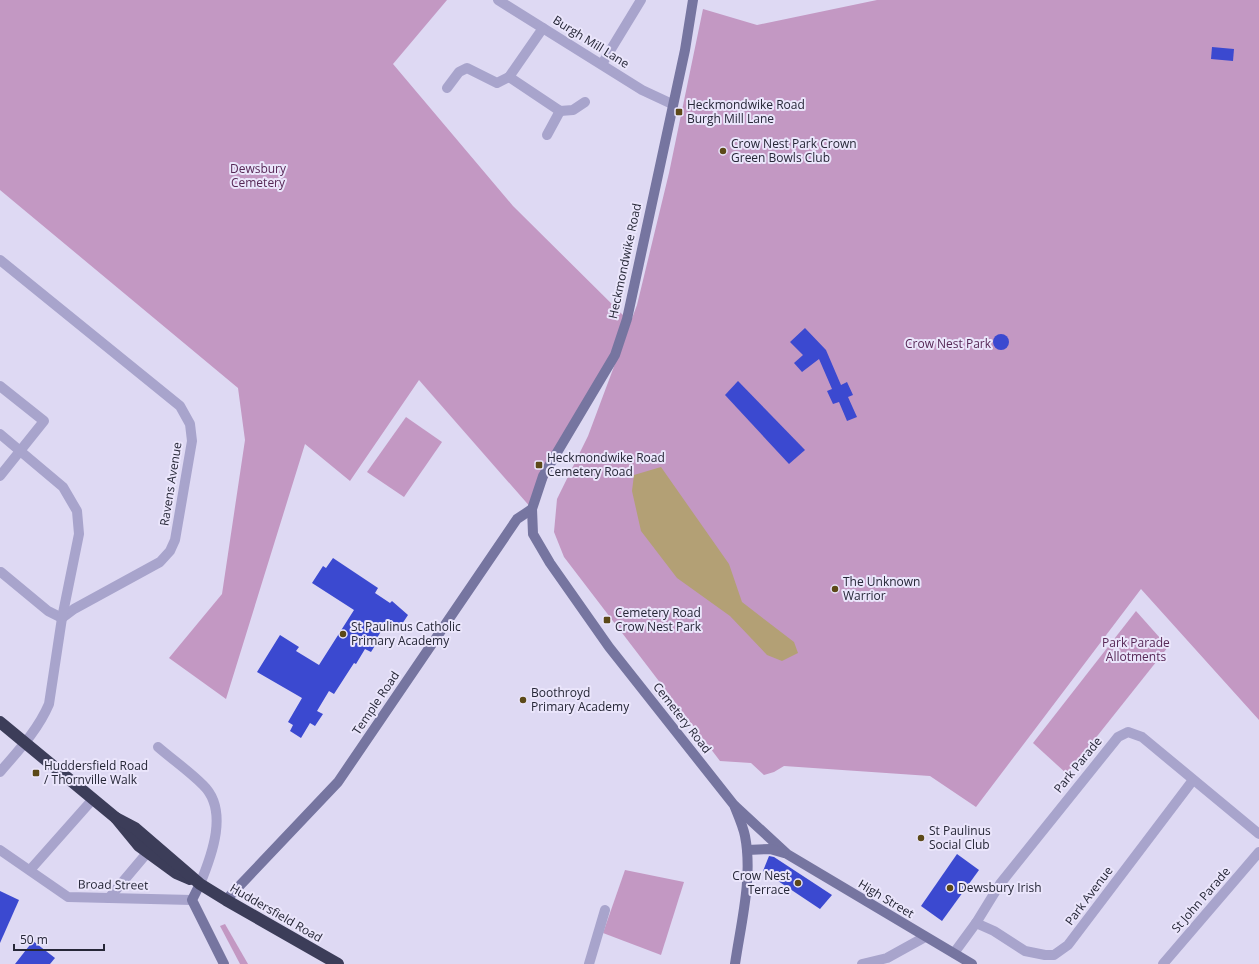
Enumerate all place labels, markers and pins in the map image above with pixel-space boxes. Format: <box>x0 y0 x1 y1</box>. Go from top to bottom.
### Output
place label: Heckmondwike Road Burgh Mill Lane <box>687 96 805 127</box>
marker: Heckmondwike Road Burgh Mill Lane <box>674 107 684 117</box>
place label: Crow Nest Park Crown Green Bowls Club <box>731 135 857 166</box>
marker: Crow Nest Park Crown Green Bowls Club <box>718 146 728 156</box>
place label: Heckmondwike Road Cemetery Road <box>547 449 665 480</box>
marker: Heckmondwike Road Cemetery Road <box>534 460 544 470</box>
place label: The Unknown Warrior <box>843 573 920 604</box>
marker: The Unknown Warrior <box>830 584 840 594</box>
place label: Cemetery Road Crow Nest Park <box>615 604 702 635</box>
marker: Cemetery Road Crow Nest Park <box>602 615 612 625</box>
place label: St Paulinus Catholic Primary Academy <box>351 618 461 649</box>
marker: St Paulinus Catholic Primary Academy <box>338 629 348 639</box>
place label: Boothroyd Primary Academy <box>531 684 630 715</box>
marker: Boothroyd Primary Academy <box>518 695 528 705</box>
place label: Huddersfield Road / Thornville Walk <box>44 757 148 788</box>
marker: Huddersfield Road / Thornville Walk <box>31 768 41 778</box>
place label: St Paulinus Social Club <box>929 822 991 853</box>
marker: St Paulinus Social Club <box>916 833 926 843</box>
place label: Crow Nest Terrace <box>732 867 790 898</box>
marker: Crow Nest Terrace <box>793 878 803 888</box>
place label: Dewsbury Irish <box>958 879 1042 896</box>
marker: Dewsbury Irish <box>945 883 955 893</box>

